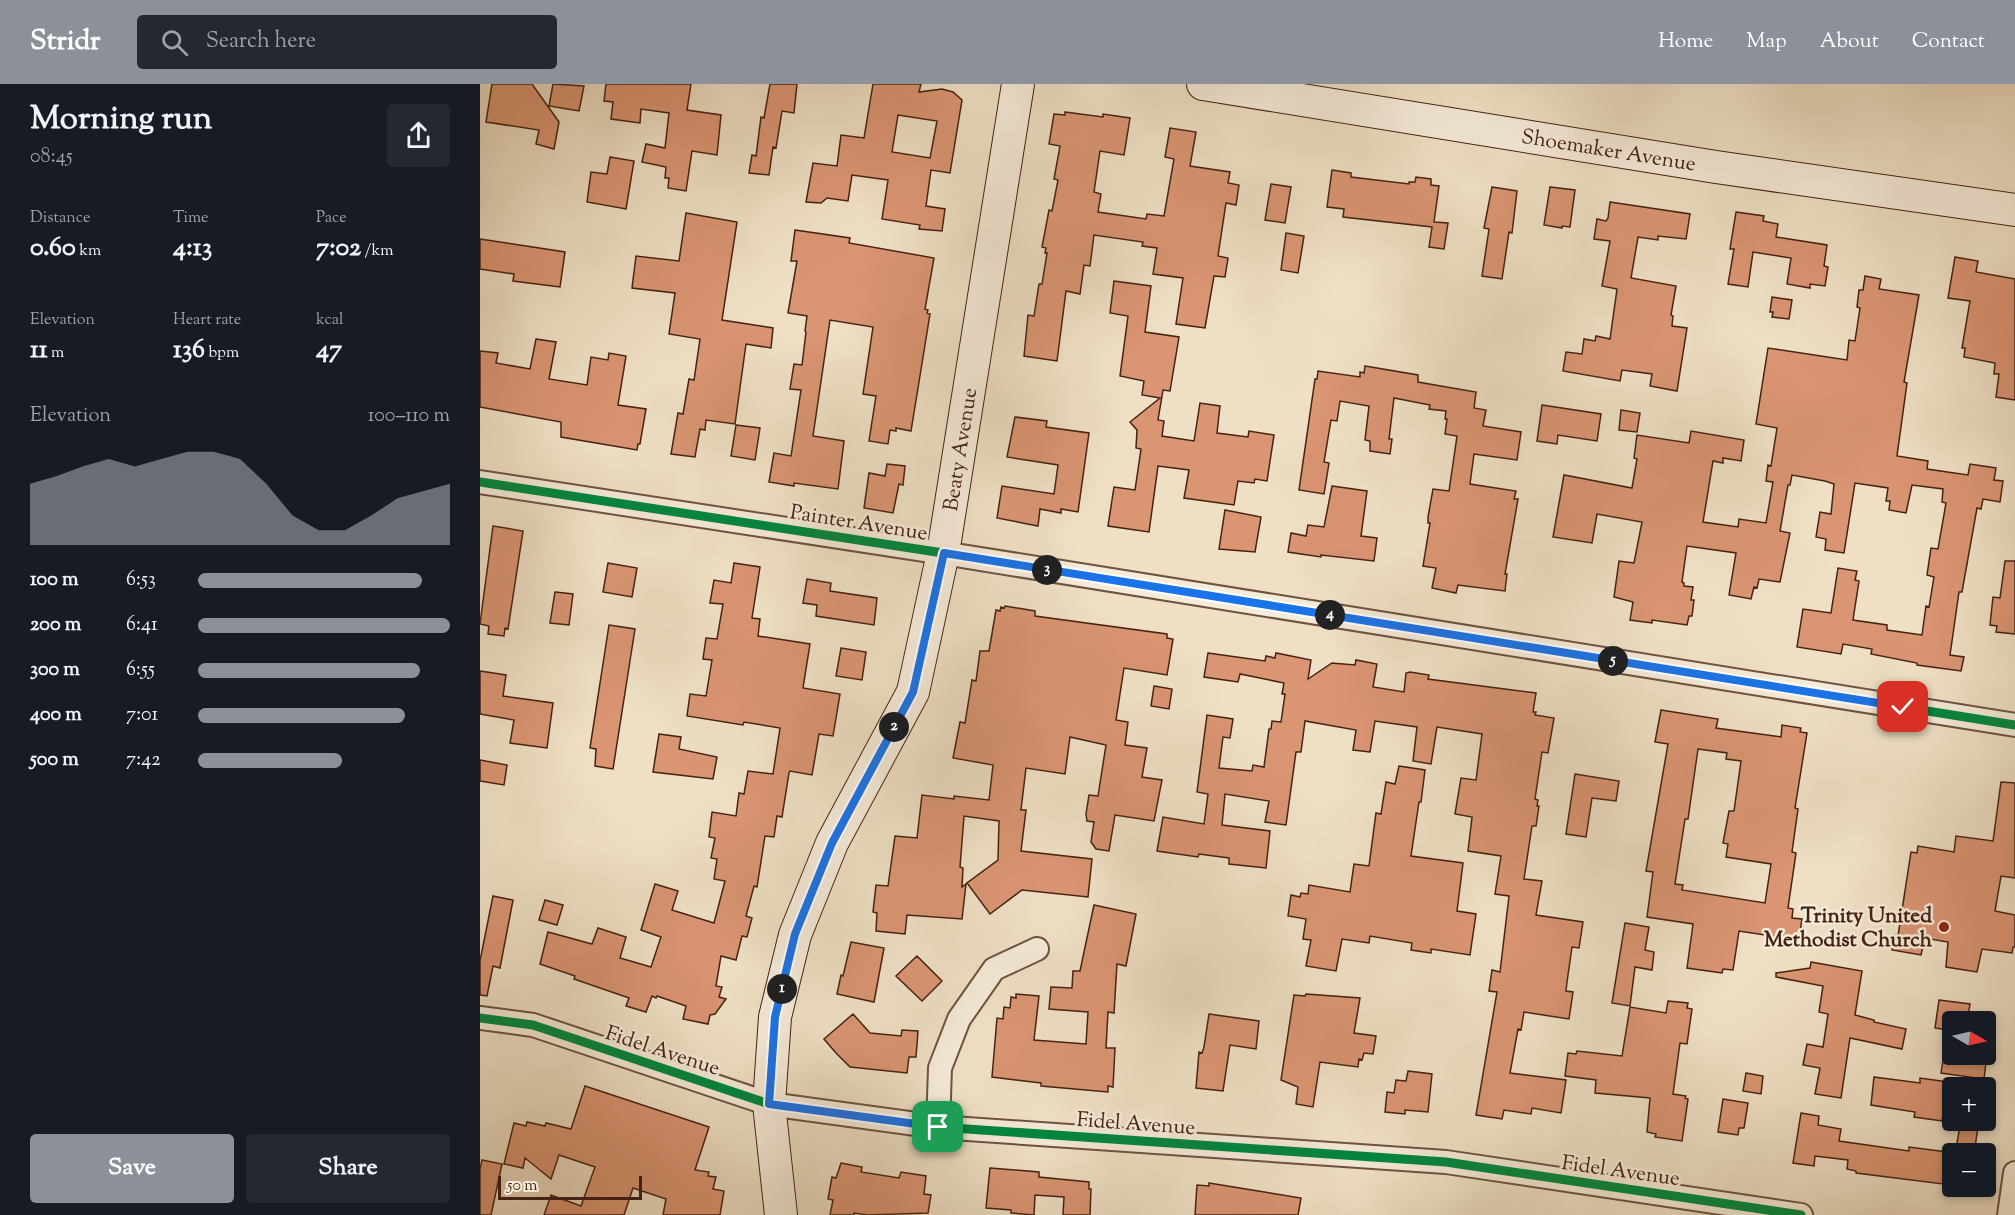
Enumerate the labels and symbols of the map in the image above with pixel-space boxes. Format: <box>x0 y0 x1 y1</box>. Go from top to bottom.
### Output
street label: Shoemaker Avenue <box>1519 123 1698 181</box>
street label: Beaty Avenue <box>937 386 986 514</box>
street label: Painter Avenue <box>788 498 930 550</box>
pin: 3 <box>1032 555 1062 585</box>
pin: 4 <box>1315 600 1345 630</box>
pin: 5 <box>1598 646 1628 676</box>
pin <box>1877 681 1928 732</box>
pin: 2 <box>879 712 909 742</box>
place label: Trinity United Methodist Church <box>1764 902 1933 956</box>
marker: Trinity United Methodist Church <box>1937 920 1951 934</box>
pin: 1 <box>767 974 797 1004</box>
north arrow <box>1942 1011 1996 1065</box>
street label: Fidel Avenue <box>601 1019 724 1085</box>
pin <box>912 1101 963 1152</box>
street label: Fidel Avenue <box>1075 1106 1196 1144</box>
street label: Fidel Avenue <box>1560 1149 1682 1195</box>
scale bar <box>498 1173 642 1200</box>

